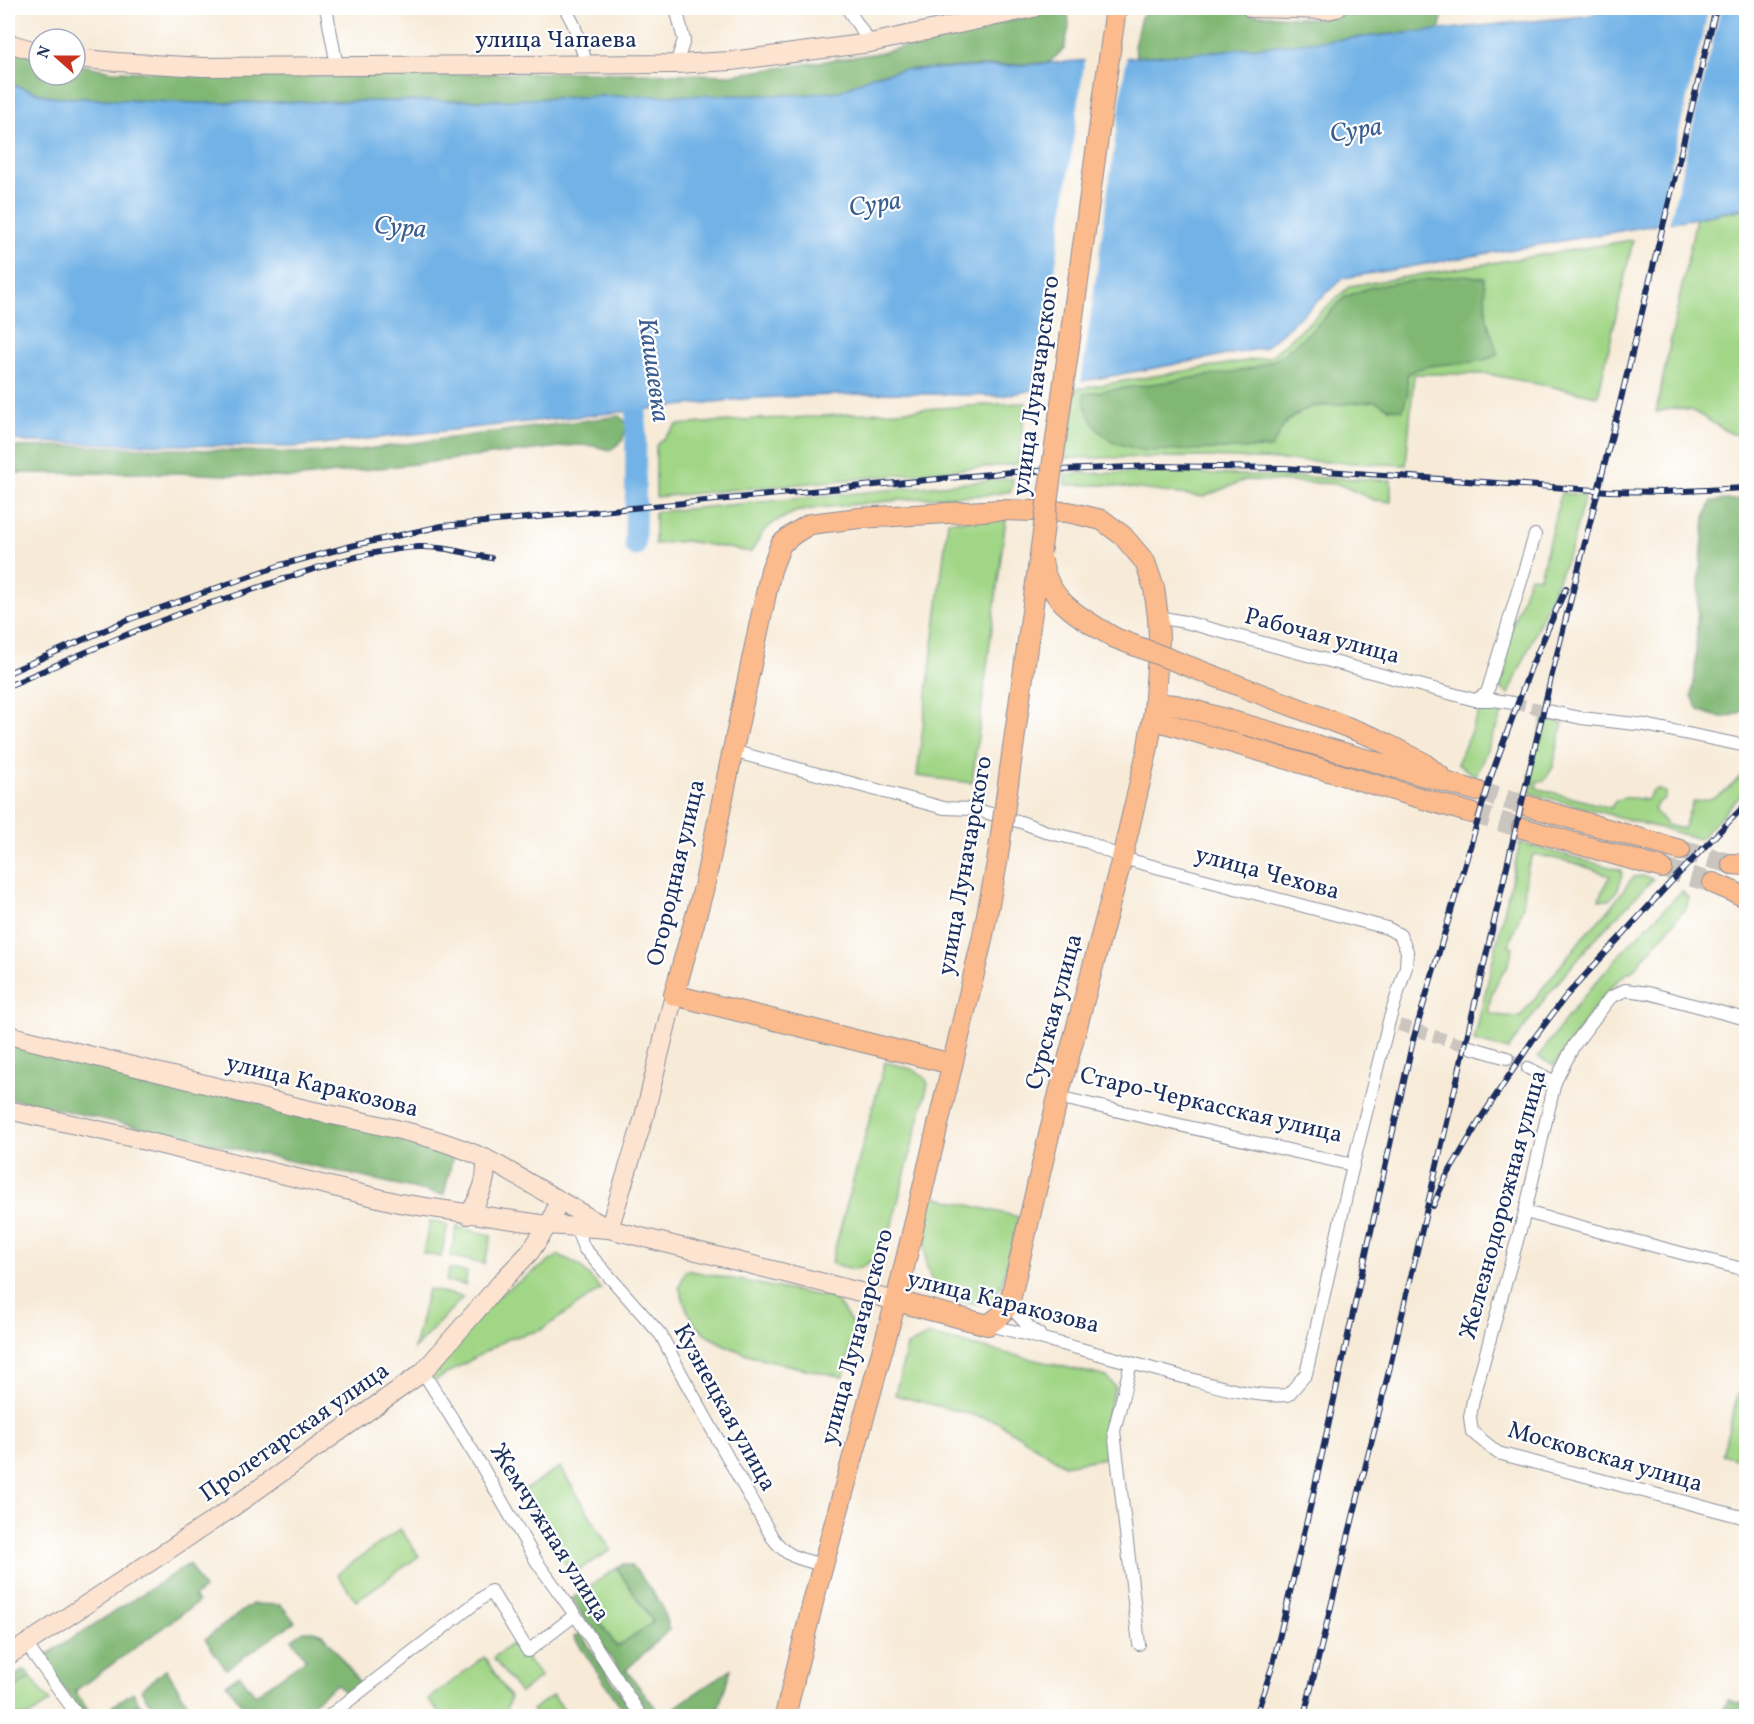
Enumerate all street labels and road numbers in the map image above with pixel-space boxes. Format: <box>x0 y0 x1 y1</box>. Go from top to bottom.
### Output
street label: улица Чапаева <box>475 24 637 58</box>
street label: улица Луначарского <box>1005 273 1069 499</box>
street label: Рабочая улица <box>1241 600 1403 674</box>
street label: улица Луначарского <box>930 753 1002 979</box>
street label: Огородная улица <box>639 776 715 970</box>
street label: улица Чехова <box>1191 838 1343 910</box>
street label: Сурская улица <box>1018 930 1092 1094</box>
street label: улица Каракозова <box>222 1047 422 1127</box>
street label: Старо-Черкасская улица <box>1076 1059 1346 1153</box>
street label: Железнодорожная улица <box>1452 1067 1556 1343</box>
street label: улица Луначарского <box>813 1225 903 1449</box>
street label: улица Каракозова <box>903 1263 1103 1343</box>
street label: Кузнецкая улица <box>664 1318 784 1498</box>
street label: Пролетарская улица <box>193 1355 397 1511</box>
street label: Московская улица <box>1503 1414 1707 1502</box>
street label: Жемчужная улица <box>480 1437 618 1629</box>

